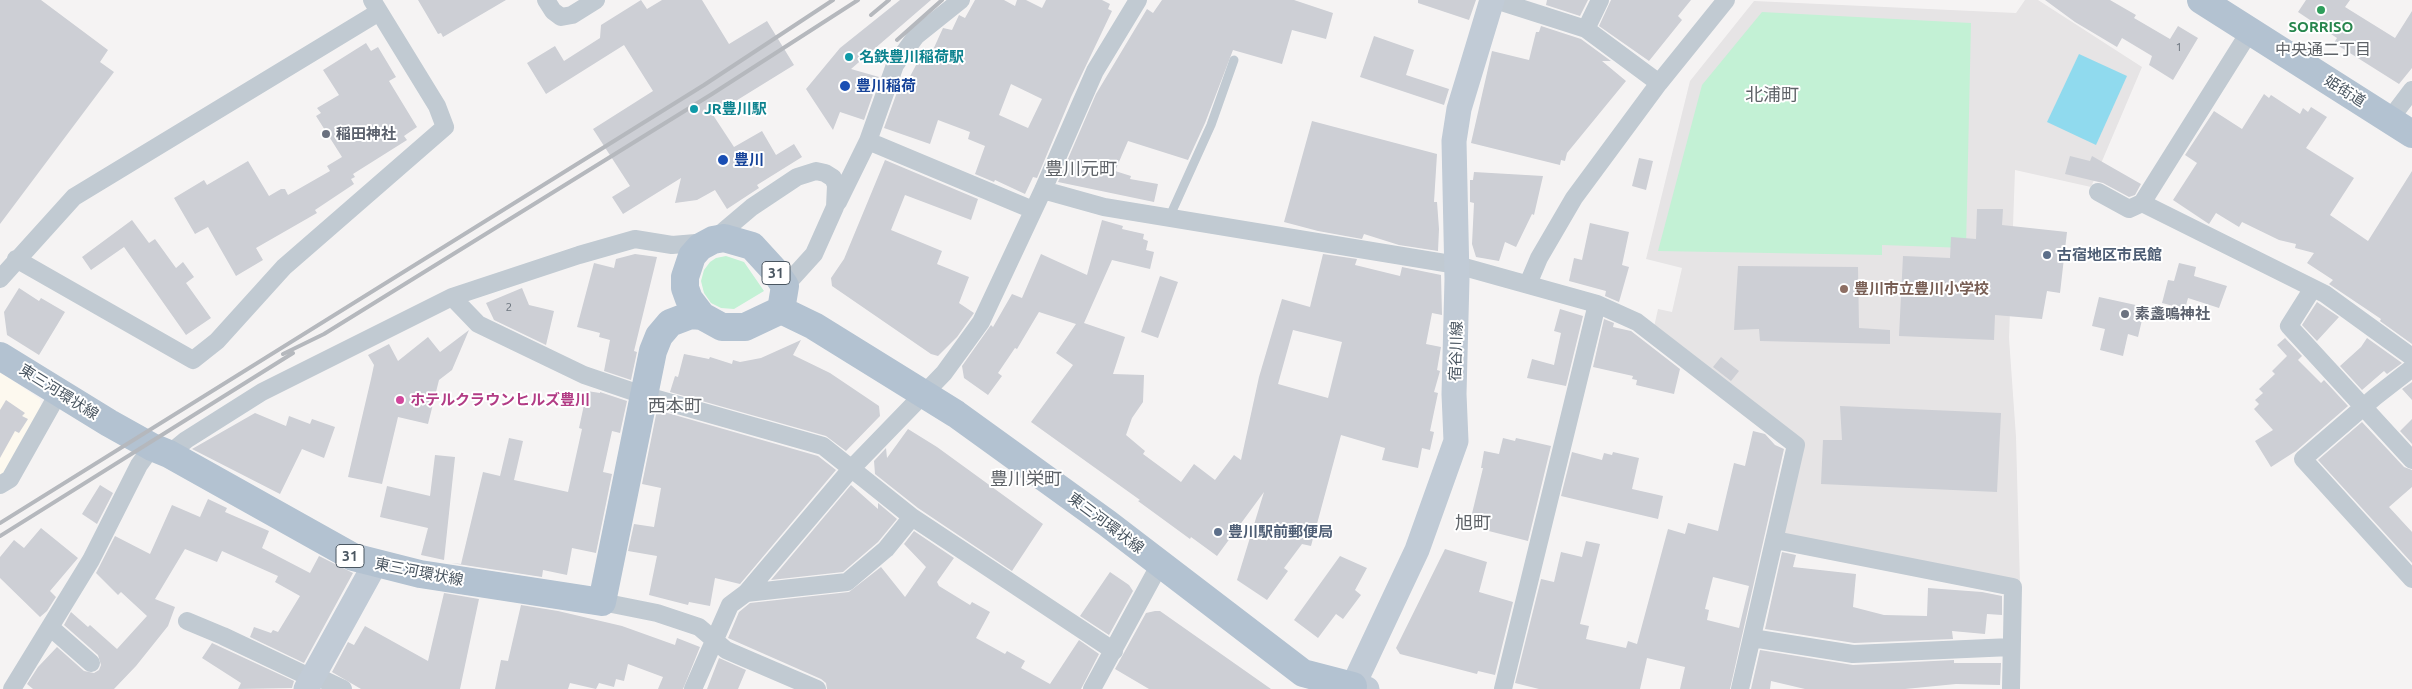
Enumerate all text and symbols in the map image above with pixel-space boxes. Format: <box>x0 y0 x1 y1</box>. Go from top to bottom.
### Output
marker: SORRISO <box>2315 4 2327 16</box>
place label: SORRISO <box>2289 18 2353 36</box>
house number: 1 <box>2176 40 2182 54</box>
district label: 中央通二丁目 <box>2275 40 2371 60</box>
place label: 名鉄豊川稲荷駅 <box>859 48 964 66</box>
marker: 名鉄豊川稲荷駅 <box>843 51 855 63</box>
street label: 姫街道 <box>2321 71 2369 111</box>
place label: 豊川稲荷 <box>856 77 916 95</box>
marker: 豊川稲荷 <box>838 79 852 93</box>
district label: 北浦町 <box>1745 84 1799 106</box>
place label: JR豊川駅 <box>704 100 767 118</box>
marker: JR豊川駅 <box>688 103 700 115</box>
place label: 稲田神社 <box>336 125 396 143</box>
marker: 稲田神社 <box>320 128 332 140</box>
place label: 豊川 <box>734 151 764 169</box>
marker: 豊川 <box>716 153 730 167</box>
district label: 豊川元町 <box>1045 158 1117 180</box>
place label: 古宿地区市民館 <box>2057 246 2162 264</box>
marker: 古宿地区市民館 <box>2041 249 2053 261</box>
road number: 31 <box>762 262 790 284</box>
place label: 豊川市立豊川小学校 <box>1854 280 1989 298</box>
marker: 豊川市立豊川小学校 <box>1838 283 1850 295</box>
house number: 2 <box>506 300 512 314</box>
place label: 素盞嗚神社 <box>2135 305 2210 323</box>
marker: 素盞嗚神社 <box>2119 308 2131 320</box>
street label: 宿谷川線 <box>1446 321 1466 381</box>
street label: 東三河環状線 <box>16 361 102 423</box>
place label: ホテルクラウンヒルズ豊川 <box>410 391 590 409</box>
marker: ホテルクラウンヒルズ豊川 <box>394 394 406 406</box>
district label: 西本町 <box>648 395 702 417</box>
district label: 豊川栄町 <box>990 468 1062 490</box>
street label: 東三河環状線 <box>1065 489 1147 557</box>
district label: 旭町 <box>1455 512 1491 534</box>
place label: 豊川駅前郵便局 <box>1228 523 1333 541</box>
marker: 豊川駅前郵便局 <box>1212 526 1224 538</box>
road number: 31 <box>336 544 364 568</box>
street label: 東三河環状線 <box>373 555 465 589</box>

